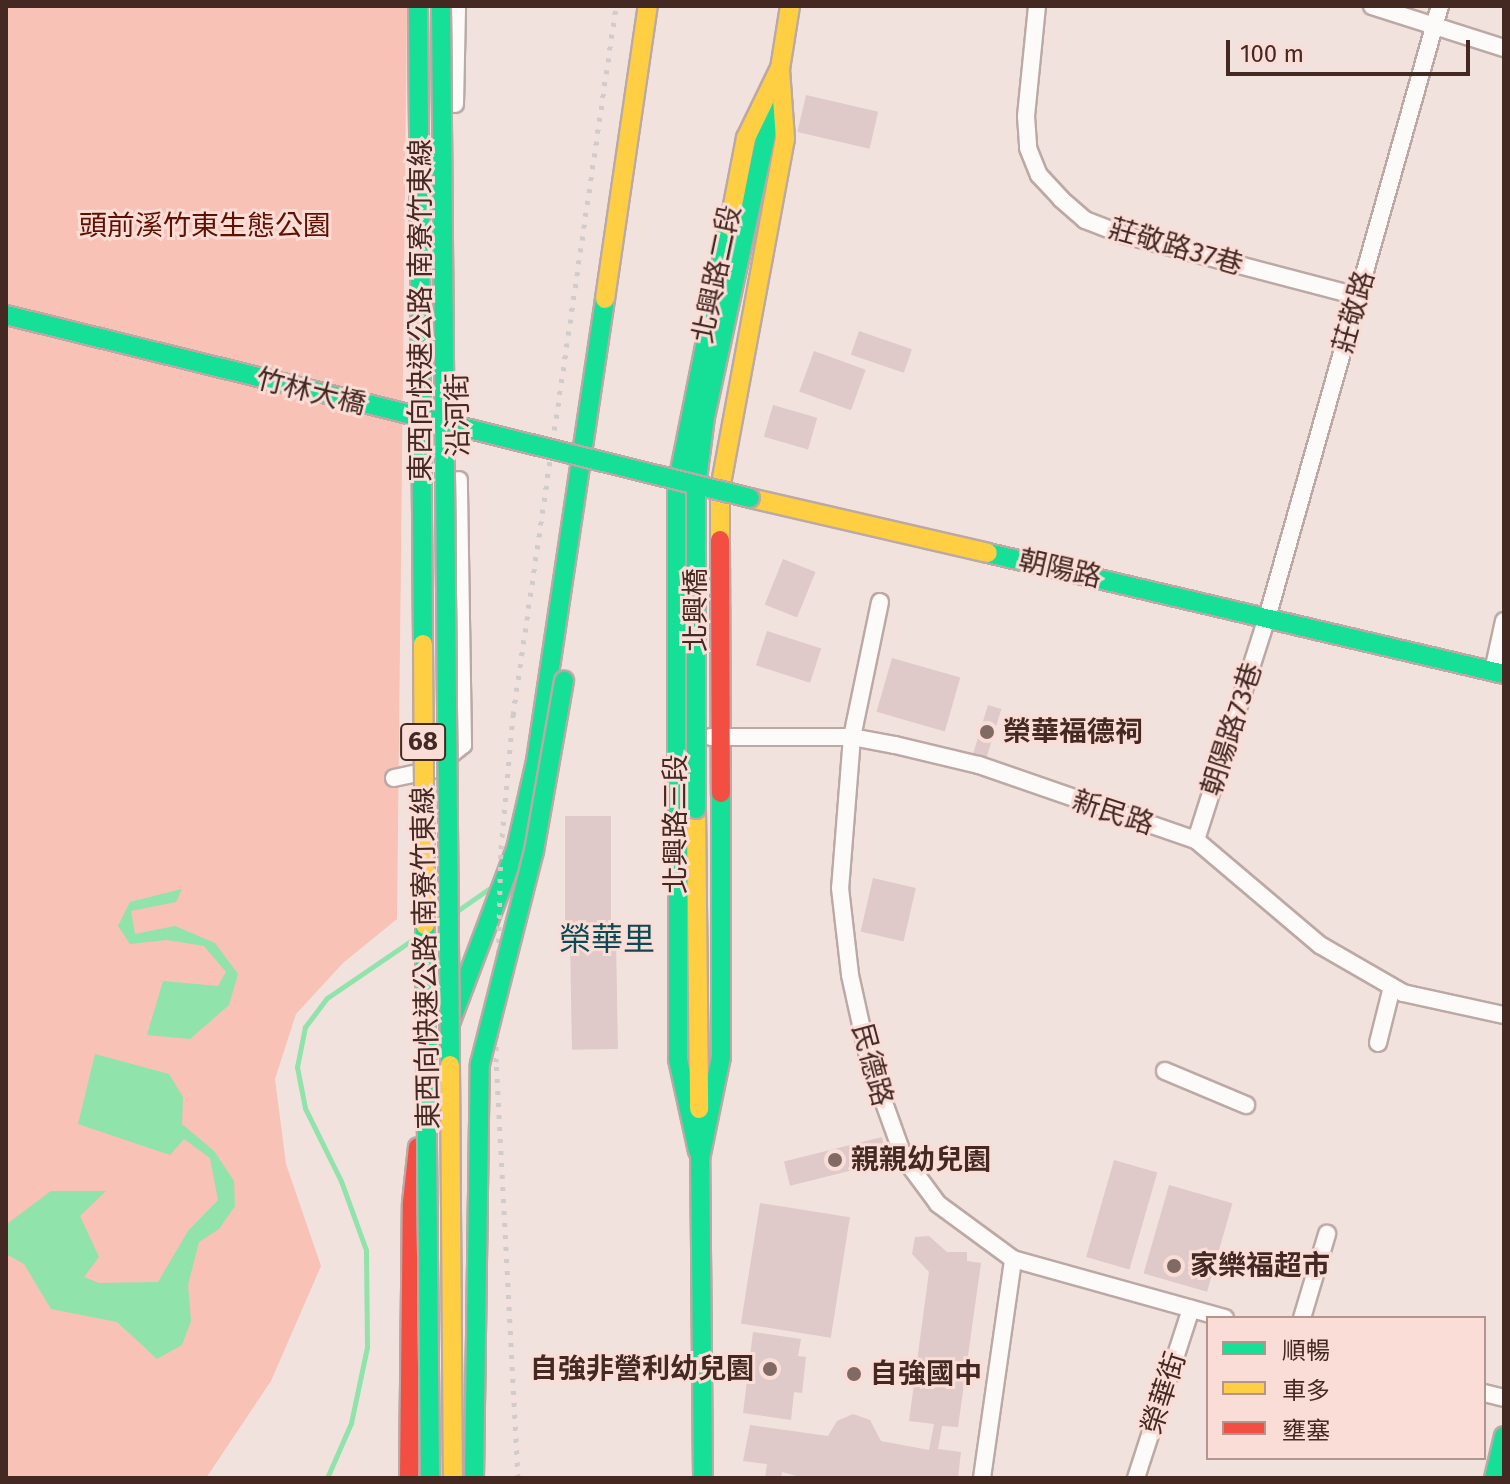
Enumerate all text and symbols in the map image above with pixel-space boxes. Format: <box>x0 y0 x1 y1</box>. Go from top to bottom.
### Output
scale bar <box>1230 24 1474 74</box>
text: 100 m <box>1240 40 1304 68</box>
street label: 東西向快速公路 南寮竹東線 <box>404 138 438 482</box>
street label: 北興路二段 <box>686 202 748 346</box>
park label: 頭前溪竹東生態公園 <box>79 209 331 243</box>
street label: 莊敬路37巷 <box>1105 212 1247 282</box>
street label: 莊敬路 <box>1326 267 1382 357</box>
street label: 竹林大橋 <box>253 362 369 422</box>
street label: 沿河街 <box>440 373 476 457</box>
street label: 朝陽路 <box>1015 543 1105 595</box>
street label: 北興橋 <box>679 568 713 652</box>
street label: 朝陽路73巷 <box>1195 658 1269 800</box>
place label: 榮華福德祠 <box>1003 715 1143 749</box>
road number: 68 <box>399 720 447 764</box>
marker: 榮華福德祠 <box>978 723 996 741</box>
street label: 北興路三段 <box>659 754 693 894</box>
street label: 新民路 <box>1068 784 1158 842</box>
street label: 東西向快速公路 南寮竹東線 <box>406 786 446 1130</box>
district label: 榮華里 <box>559 920 655 958</box>
street label: 民德路 <box>845 1020 899 1110</box>
place label: 親親幼兒園 <box>851 1143 991 1177</box>
marker: 親親幼兒園 <box>826 1151 844 1169</box>
place label: 家樂福超市 <box>1190 1249 1330 1283</box>
marker: 家樂福超市 <box>1165 1257 1183 1275</box>
legend <box>1206 1316 1486 1460</box>
text: 順暢 <box>1282 1337 1330 1365</box>
street label: 榮華街 <box>1135 1348 1193 1438</box>
place label: 自強非營利幼兒園 <box>530 1352 754 1386</box>
place label: 自強國中 <box>870 1357 982 1391</box>
marker: 自強非營利幼兒園 <box>761 1360 779 1378</box>
marker: 自強國中 <box>845 1365 863 1383</box>
text: 車多 <box>1282 1377 1330 1405</box>
text: 壅塞 <box>1282 1417 1330 1445</box>

